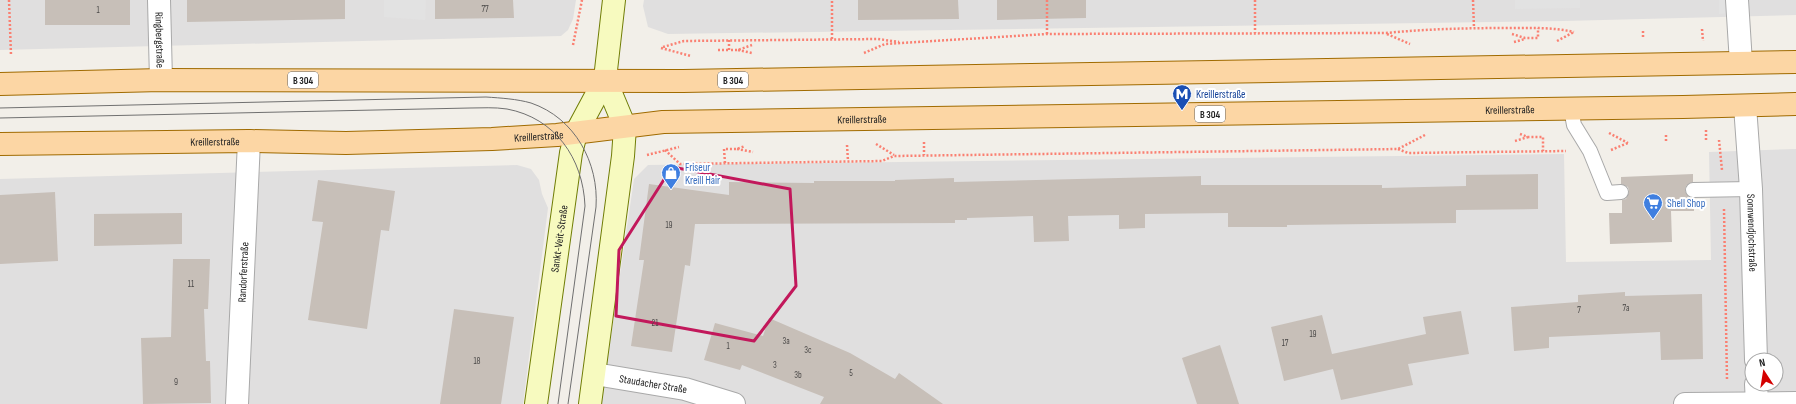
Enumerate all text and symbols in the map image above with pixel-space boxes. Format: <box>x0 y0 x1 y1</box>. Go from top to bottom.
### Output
house number: 77 <box>481 4 489 15</box>
house number: 1 <box>96 5 100 16</box>
street label: Ringbergstraße <box>152 12 167 68</box>
road number: B 304 <box>288 72 318 88</box>
road number: B 304 <box>718 72 748 88</box>
metro station icon: Kreillerstraße <box>1171 83 1193 111</box>
place label: Kreillerstraße <box>1196 88 1245 101</box>
street label: Kreillerstraße <box>1485 103 1535 117</box>
road number: B 304 <box>1195 106 1225 122</box>
street label: Kreillerstraße <box>837 113 887 126</box>
street label: Kreillerstraße <box>514 128 564 145</box>
street label: Kreillerstraße <box>190 135 240 149</box>
place label: Friseur Kreill Hair <box>685 161 720 187</box>
shop icon: Friseur Kreill Hair <box>660 162 682 190</box>
supermarket icon: Shell Shop <box>1642 192 1664 220</box>
street label: Sonnwendjochstraße <box>1744 194 1759 272</box>
place label: Shell Shop <box>1667 197 1705 210</box>
street label: Sankt-Veit-Straße <box>548 204 571 273</box>
house number: 19 <box>665 220 673 231</box>
street label: Randorferstraße <box>236 242 251 303</box>
house number: 11 <box>188 279 195 290</box>
house number: 7a <box>1623 303 1629 314</box>
house number: 7 <box>1577 305 1581 316</box>
house number: 21 <box>652 318 659 329</box>
house number: 19 <box>1309 329 1317 340</box>
house number: 3a <box>782 336 790 347</box>
house number: 17 <box>1282 338 1289 349</box>
house number: 1 <box>726 341 730 352</box>
house number: 3c <box>804 345 812 356</box>
north arrow <box>1744 352 1784 392</box>
house number: 18 <box>473 356 481 367</box>
text: N <box>1758 356 1766 370</box>
house number: 3 <box>773 360 777 371</box>
house number: 5 <box>849 368 853 379</box>
house number: 3b <box>794 370 802 381</box>
street label: Staudacher Straße <box>618 372 688 396</box>
house number: 9 <box>174 377 178 388</box>

